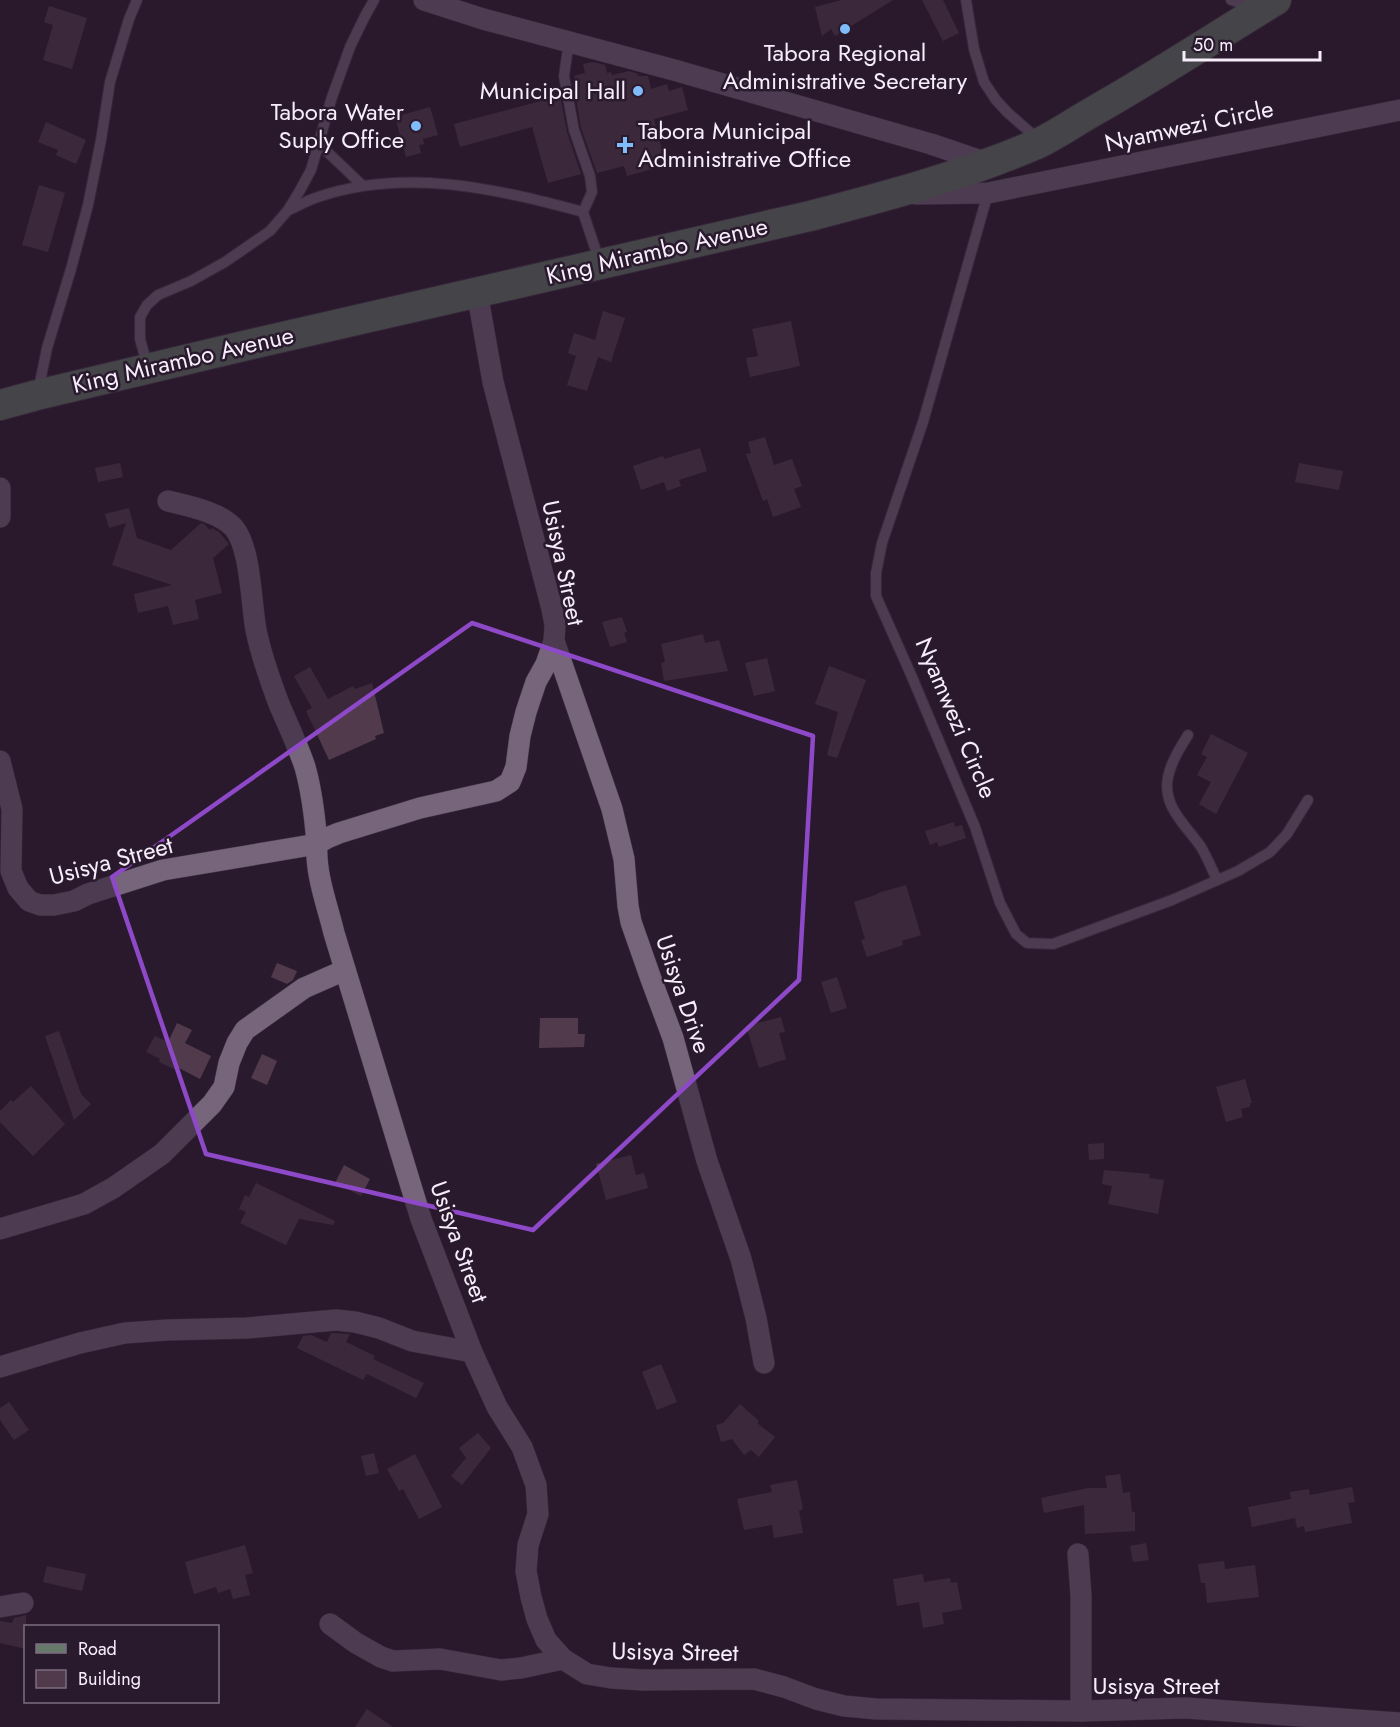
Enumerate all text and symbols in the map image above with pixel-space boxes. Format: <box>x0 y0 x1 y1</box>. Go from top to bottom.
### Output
marker: Tabora Regional Administrative Secretary <box>838 22 852 36</box>
scale bar <box>1184 24 1320 62</box>
text: 50 m <box>1193 32 1233 58</box>
place label: Tabora Regional Administrative Secretary <box>723 35 968 98</box>
place label: Municipal Hall <box>480 73 626 108</box>
marker: Municipal Hall <box>631 84 645 98</box>
street label: Nyamwezi Circle <box>1101 91 1276 160</box>
place label: Tabora Water Suply Office <box>271 94 405 157</box>
place label: Tabora Municipal Administrative Office <box>638 113 851 176</box>
marker: Tabora Water Suply Office <box>409 119 423 133</box>
marker: Tabora Municipal Administrative Office <box>616 136 634 154</box>
street label: King Mirambo Avenue <box>543 208 771 293</box>
street label: King Mirambo Avenue <box>69 317 297 402</box>
street label: Usisya Street <box>533 497 594 629</box>
street label: Nyamwezi Circle <box>907 632 1006 804</box>
street label: Usisya Street <box>45 827 177 894</box>
street label: Usisya Drive <box>647 930 720 1058</box>
street label: Usisya Street <box>421 1176 498 1308</box>
legend <box>24 1625 219 1703</box>
street label: Usisya Street <box>611 1633 739 1670</box>
text: Road <box>78 1636 117 1662</box>
text: Building <box>78 1666 141 1692</box>
street label: Usisya Street <box>1092 1668 1220 1703</box>

